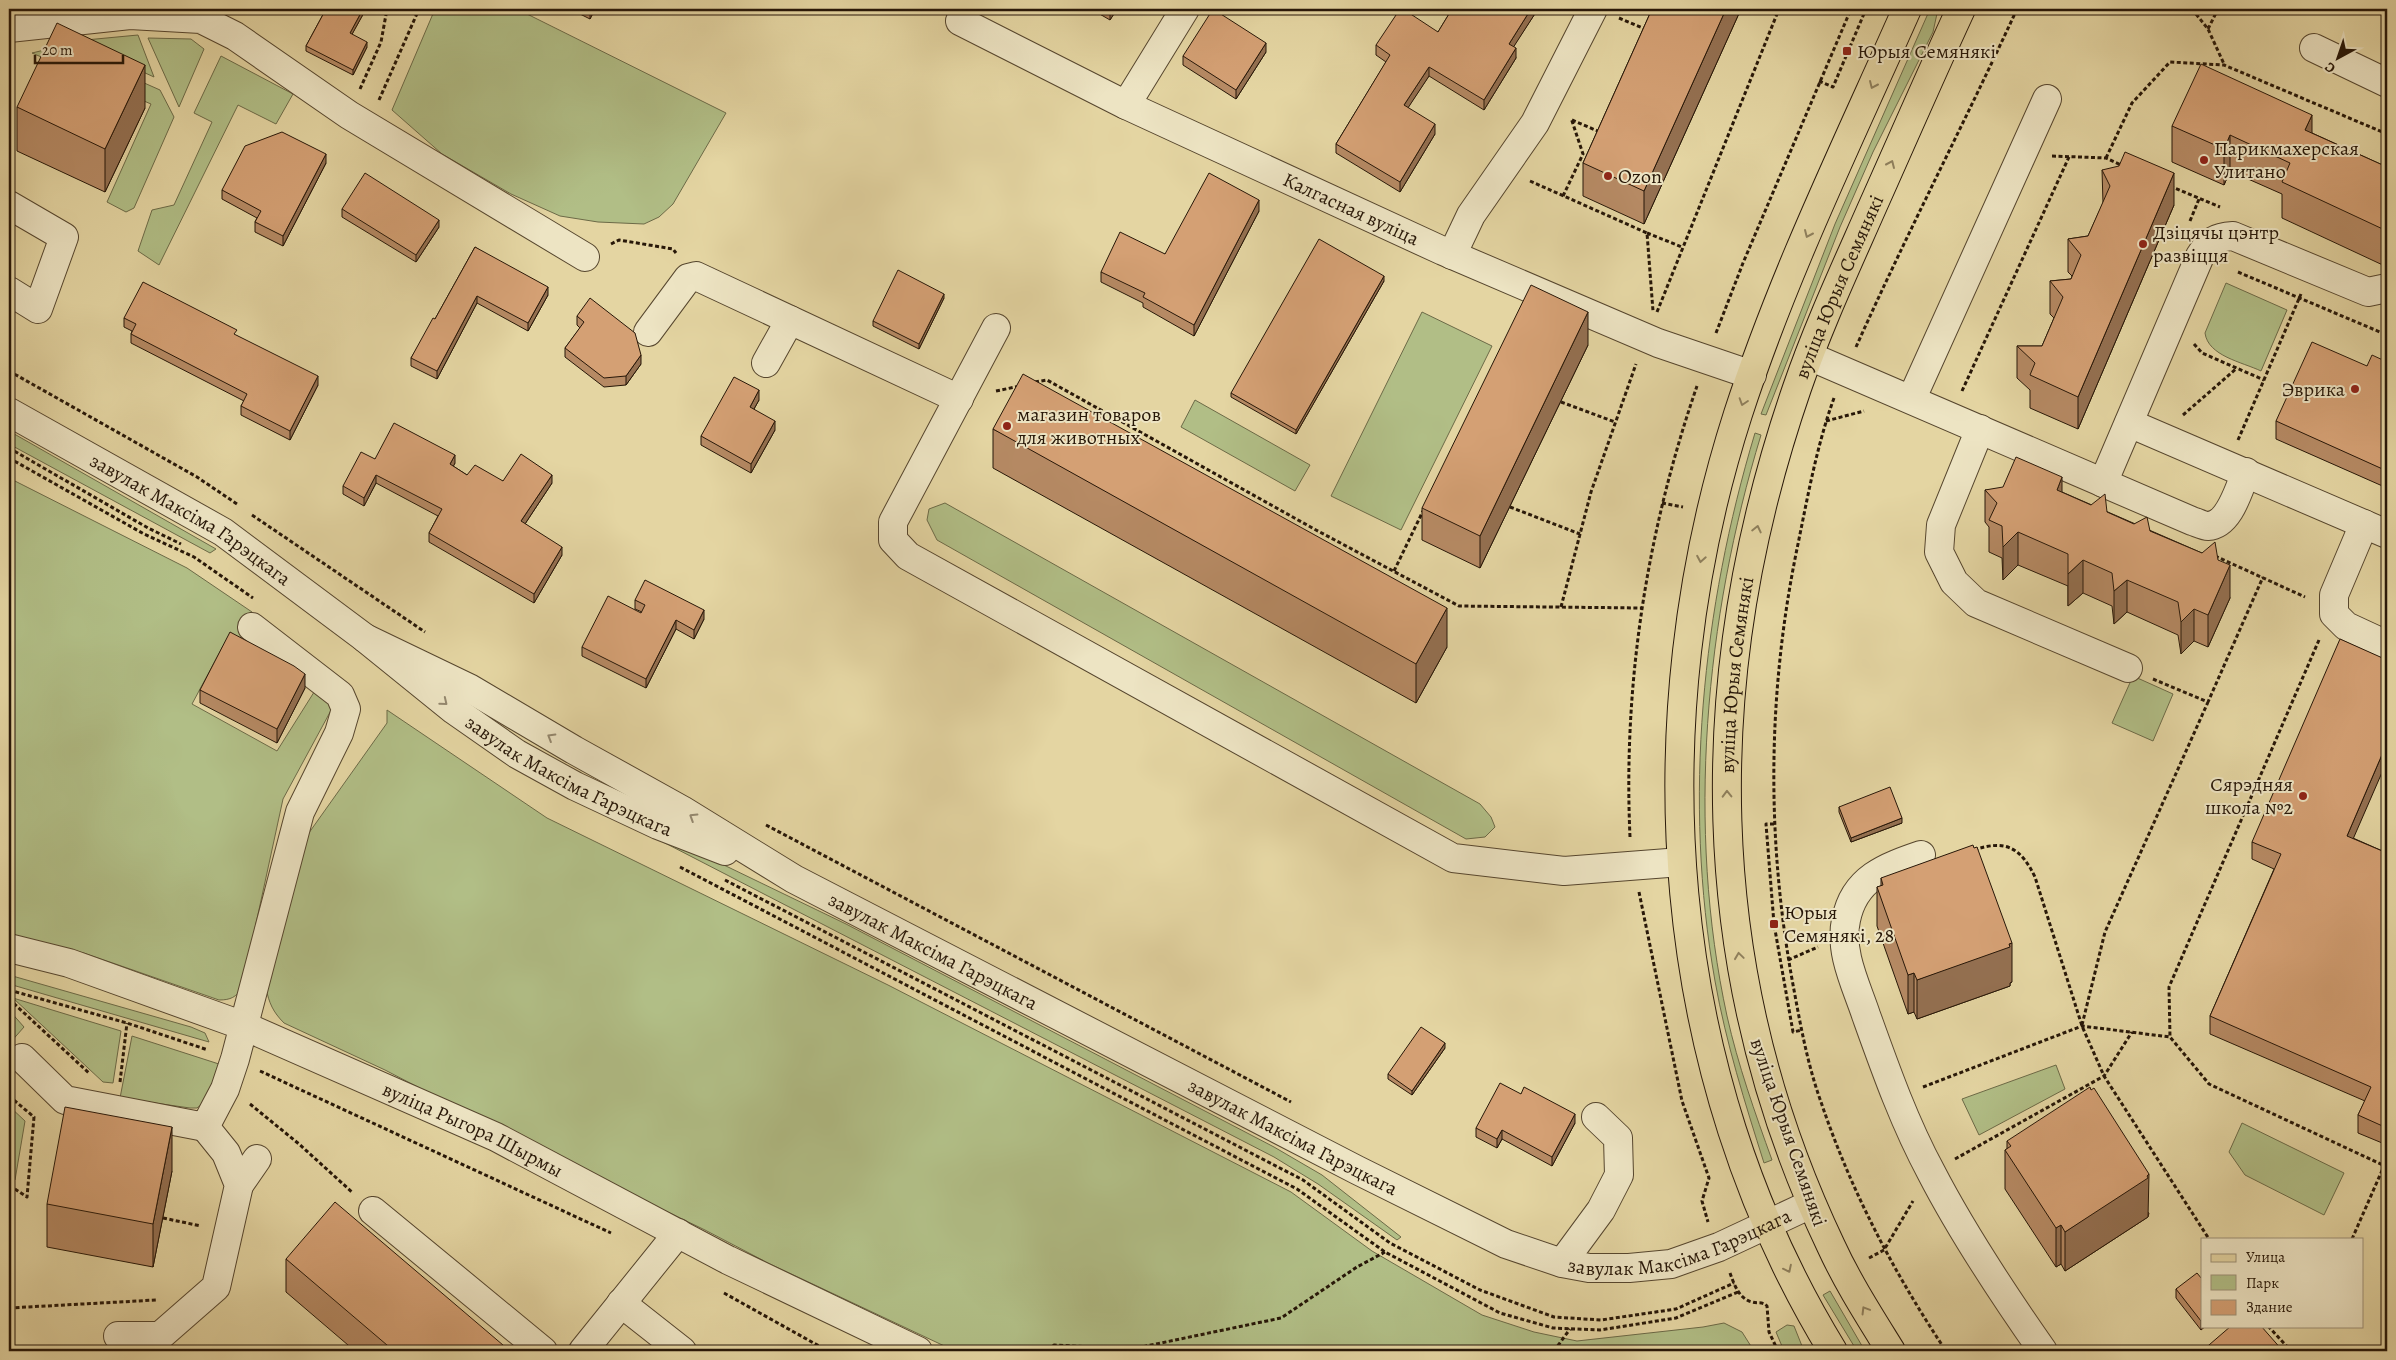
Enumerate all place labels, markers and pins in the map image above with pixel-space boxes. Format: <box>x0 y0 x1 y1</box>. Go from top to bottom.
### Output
place label: Юрыя Семянякі <box>1857 38 1996 65</box>
marker: Юрыя Семянякі <box>1841 45 1853 57</box>
place label: Парикмахерская Улитано <box>2214 135 2359 185</box>
marker: Парикмахерская Улитано <box>2198 154 2210 166</box>
place label: Ozon <box>1618 163 1662 190</box>
marker: Ozon <box>1602 170 1614 182</box>
place label: Дзіцячы цэнтр развіцця <box>2153 219 2279 269</box>
marker: Дзіцячы цэнтр развіцця <box>2137 238 2149 250</box>
place label: Эврика <box>2282 376 2346 403</box>
marker: Эврика <box>2349 383 2361 395</box>
place label: магазин товаров для животных <box>1016 401 1161 451</box>
marker: магазин товаров для животных <box>1001 420 1013 432</box>
place label: Сярэдняя школа №2 <box>2205 771 2293 821</box>
marker: Сярэдняя школа №2 <box>2297 790 2309 802</box>
place label: Юрыя Семянякі, 28 <box>1784 899 1894 949</box>
marker: Юрыя Семянякі, 28 <box>1768 918 1780 930</box>

